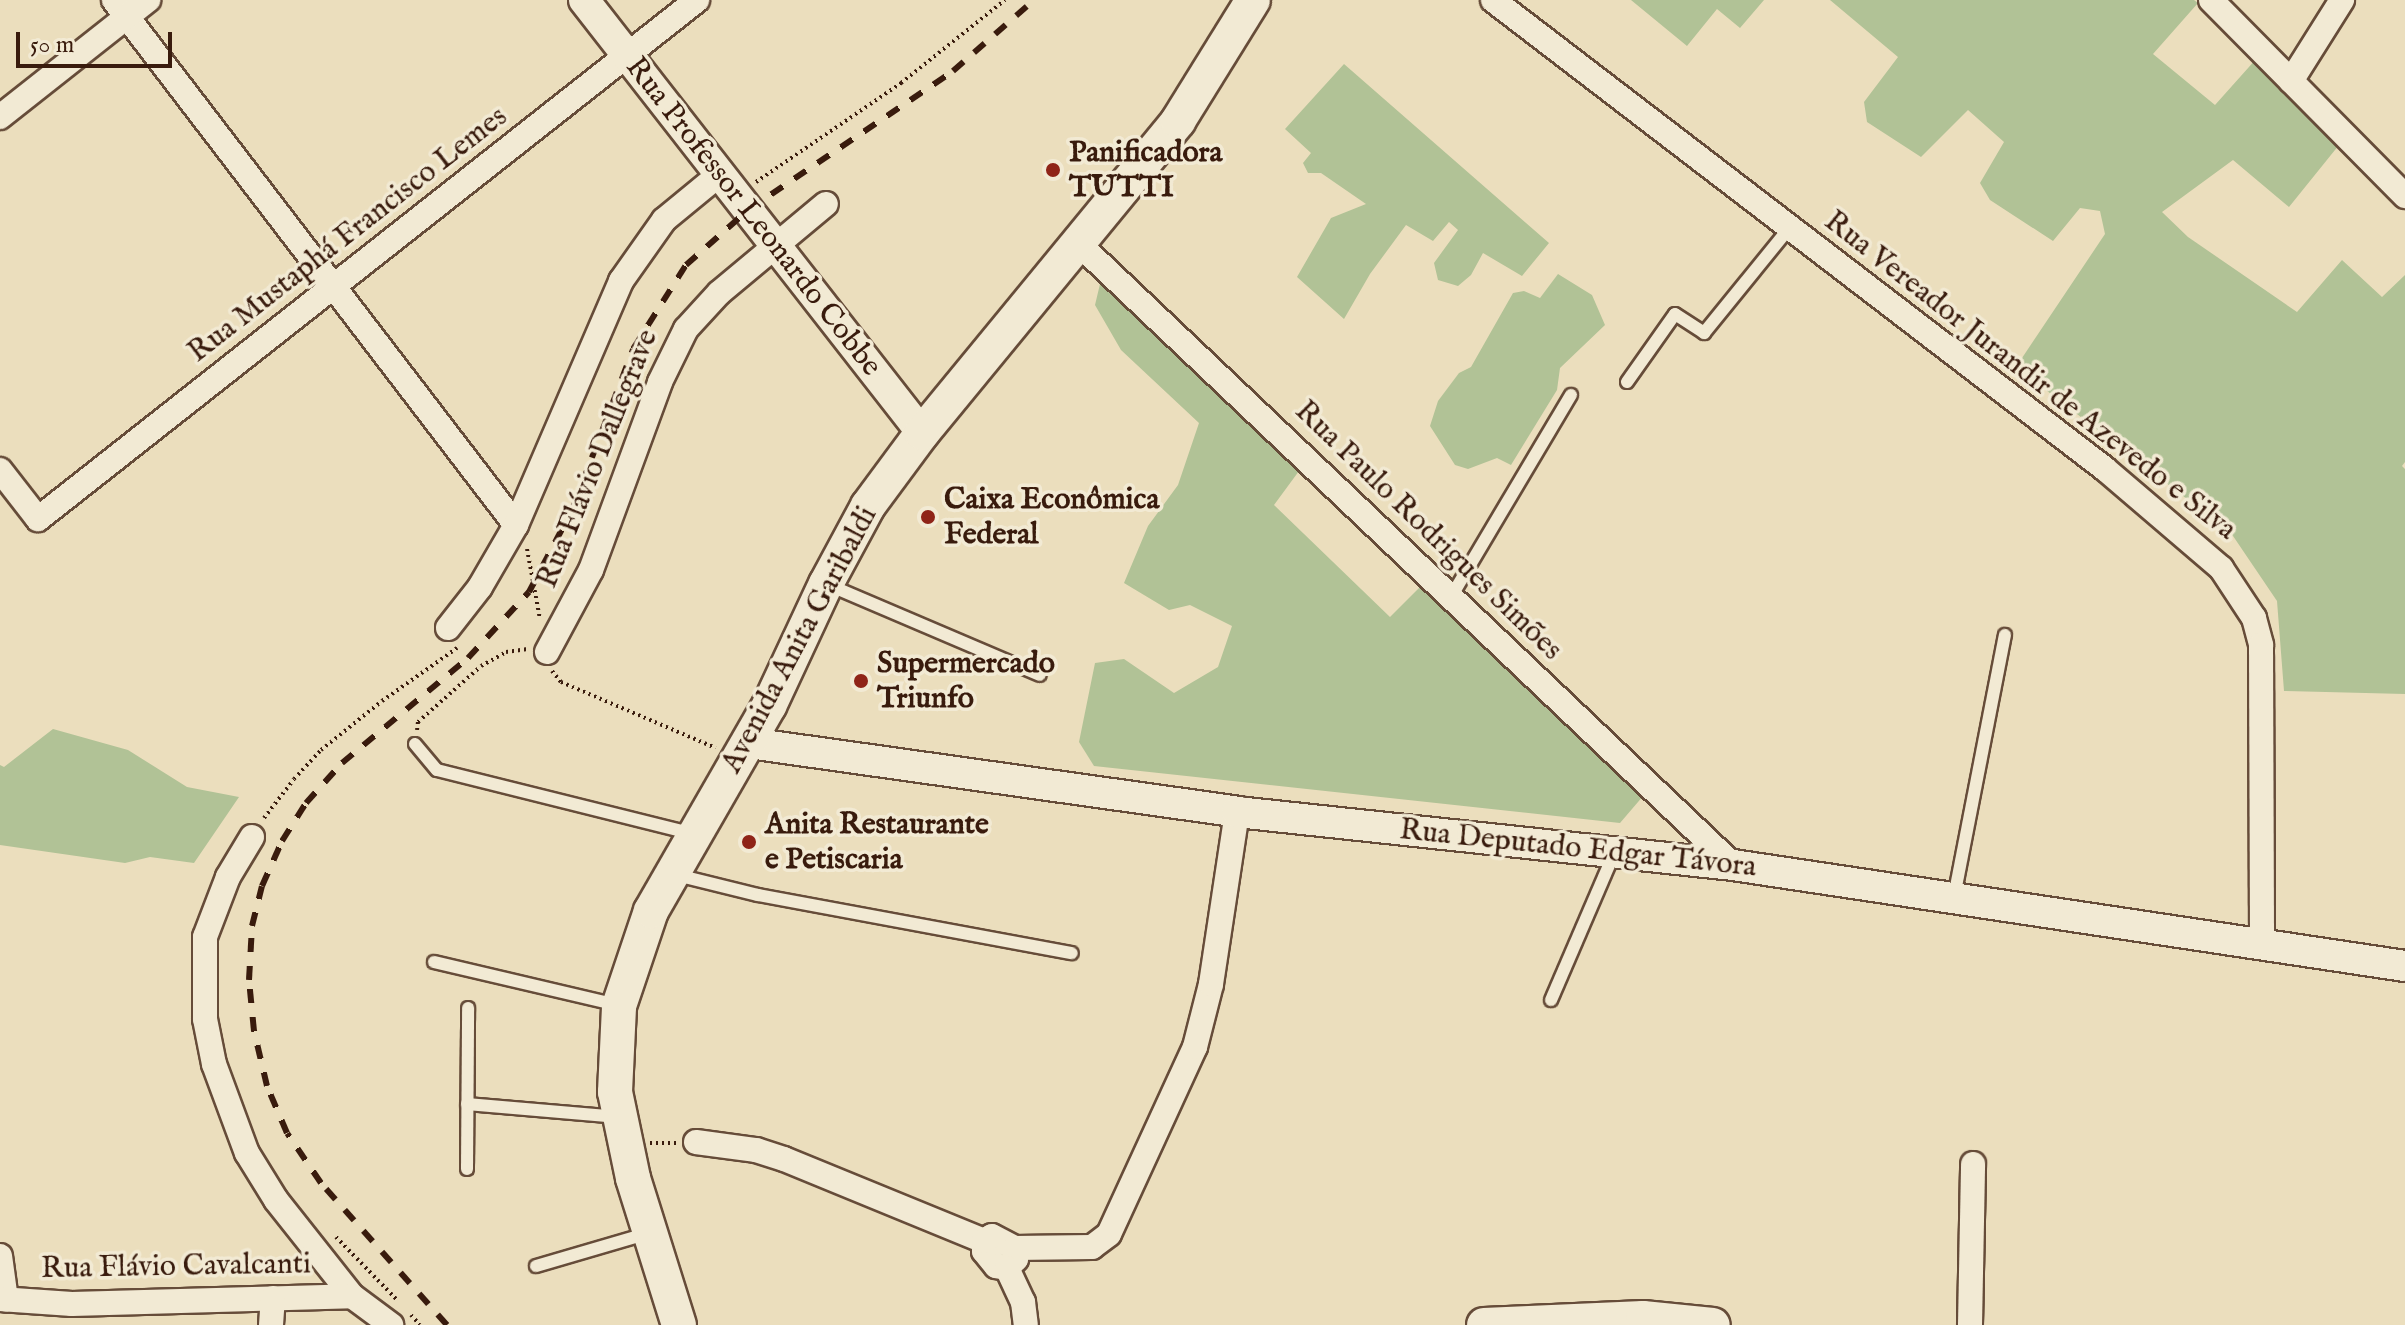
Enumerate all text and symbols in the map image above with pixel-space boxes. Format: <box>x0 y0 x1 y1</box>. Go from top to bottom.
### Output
scale bar <box>20 16 176 66</box>
text: 50 m <box>30 30 74 61</box>
street label: Rua Professor Leonardo Cobbe <box>617 50 889 384</box>
street label: Rua Mustaphá Francisco Lemes <box>181 99 515 371</box>
place label: Panificadora TUTTI <box>1069 135 1223 206</box>
marker: Panificadora TUTTI <box>1044 161 1062 179</box>
street label: Rua Vereador Jurandir de Azevedo e Silva <box>1817 204 2243 548</box>
street label: Rua Flávio Dallegrave <box>530 325 666 593</box>
street label: Rua Paulo Rodrigues Simões <box>1287 394 1569 668</box>
place label: Caixa Econômica Federal <box>944 482 1159 552</box>
street label: Avenida Anita Garibaldi <box>714 501 886 779</box>
marker: Caixa Econômica Federal <box>919 508 937 526</box>
place label: Supermercado Triunfo <box>877 646 1055 716</box>
marker: Supermercado Triunfo <box>852 672 870 690</box>
place label: Anita Restaurante e Petiscaria <box>765 807 989 878</box>
street label: Rua Deputado Edgar Távora <box>1398 812 1758 886</box>
marker: Anita Restaurante e Petiscaria <box>740 833 758 851</box>
street label: Rua Flávio Cavalcanti <box>41 1247 311 1287</box>

